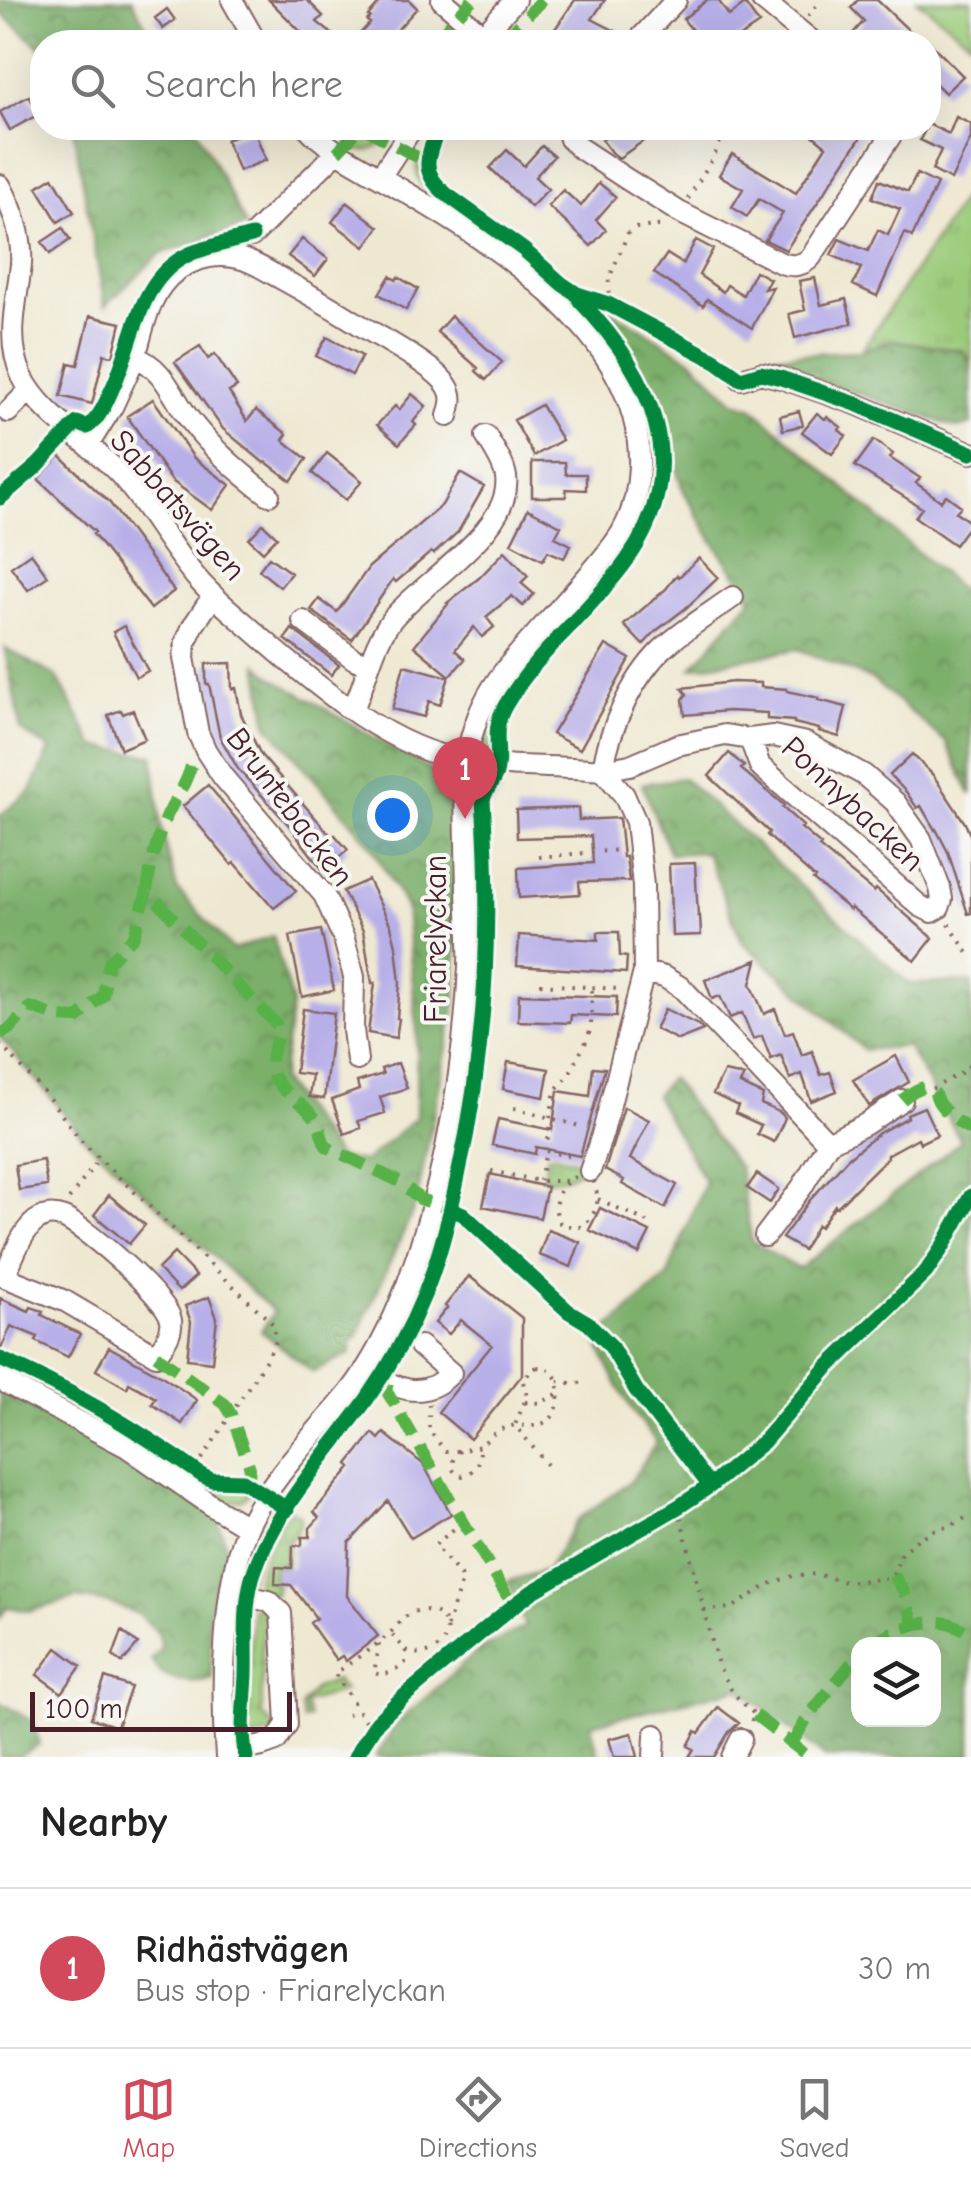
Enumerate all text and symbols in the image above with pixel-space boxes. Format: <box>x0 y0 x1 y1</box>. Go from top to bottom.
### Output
search box <box>30 30 941 140</box>
icon: search <box>65 58 120 113</box>
text: Search here <box>145 63 343 107</box>
street label: Sabbatsvägen <box>103 422 253 588</box>
street label: Bruntebacken <box>219 721 361 893</box>
street label: Ponnybacken <box>774 729 932 879</box>
pin: 1 <box>432 736 498 819</box>
your location <box>367 790 418 841</box>
street label: Friarelyckan <box>417 855 454 1023</box>
map controls <box>851 1637 941 1727</box>
button: layers <box>851 1637 941 1727</box>
scale bar <box>30 1687 292 1732</box>
text: 100 m <box>45 1693 123 1725</box>
text: Nearby <box>40 1798 167 1847</box>
text: Ridhästvägen <box>135 1928 349 1972</box>
text: 1 <box>66 1950 79 1987</box>
text: 30 m <box>858 1950 931 1987</box>
text: Bus stop · Friarelyckan <box>135 1972 446 2009</box>
tab: Map <box>121 2072 176 2164</box>
tab: Directions <box>419 2072 537 2164</box>
tab: Saved <box>780 2072 850 2164</box>

